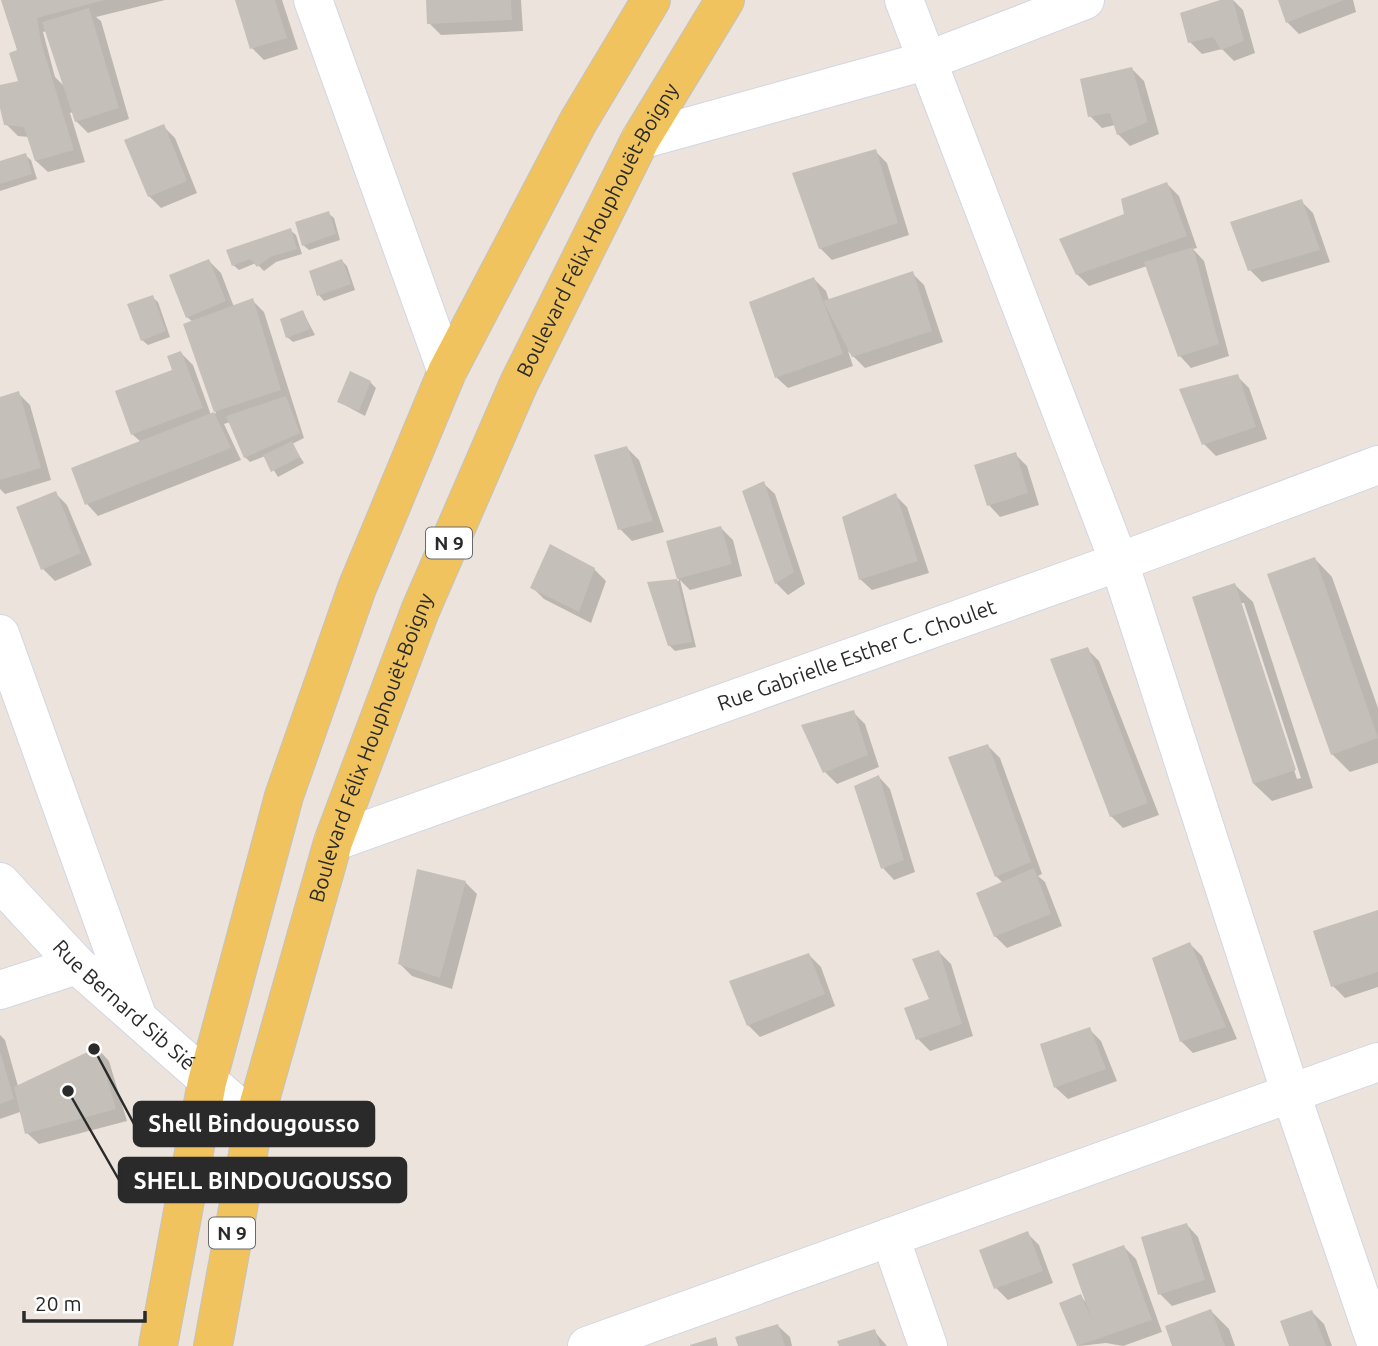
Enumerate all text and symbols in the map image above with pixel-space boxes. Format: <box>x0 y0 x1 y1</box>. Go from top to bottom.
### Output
street label: Boulevard Félix Houphouët-Boigny <box>511 78 683 380</box>
road number: N 9 <box>426 528 472 558</box>
street label: Boulevard Félix Houphouët-Boigny <box>304 589 437 905</box>
street label: Rue Gabrielle Esther C. Choulet <box>714 594 999 715</box>
street label: Rue Bernard Sib Sié <box>49 934 201 1075</box>
callout: Shell Bindougousso <box>134 1102 374 1146</box>
text: Shell Bindougousso <box>148 1111 360 1136</box>
callout: SHELL BINDOUGOUSSO <box>119 1158 406 1202</box>
text: SHELL BINDOUGOUSSO <box>134 1168 392 1193</box>
road number: N 9 <box>209 1218 255 1248</box>
scale bar <box>24 1280 145 1324</box>
text: 20 m <box>35 1291 82 1315</box>

